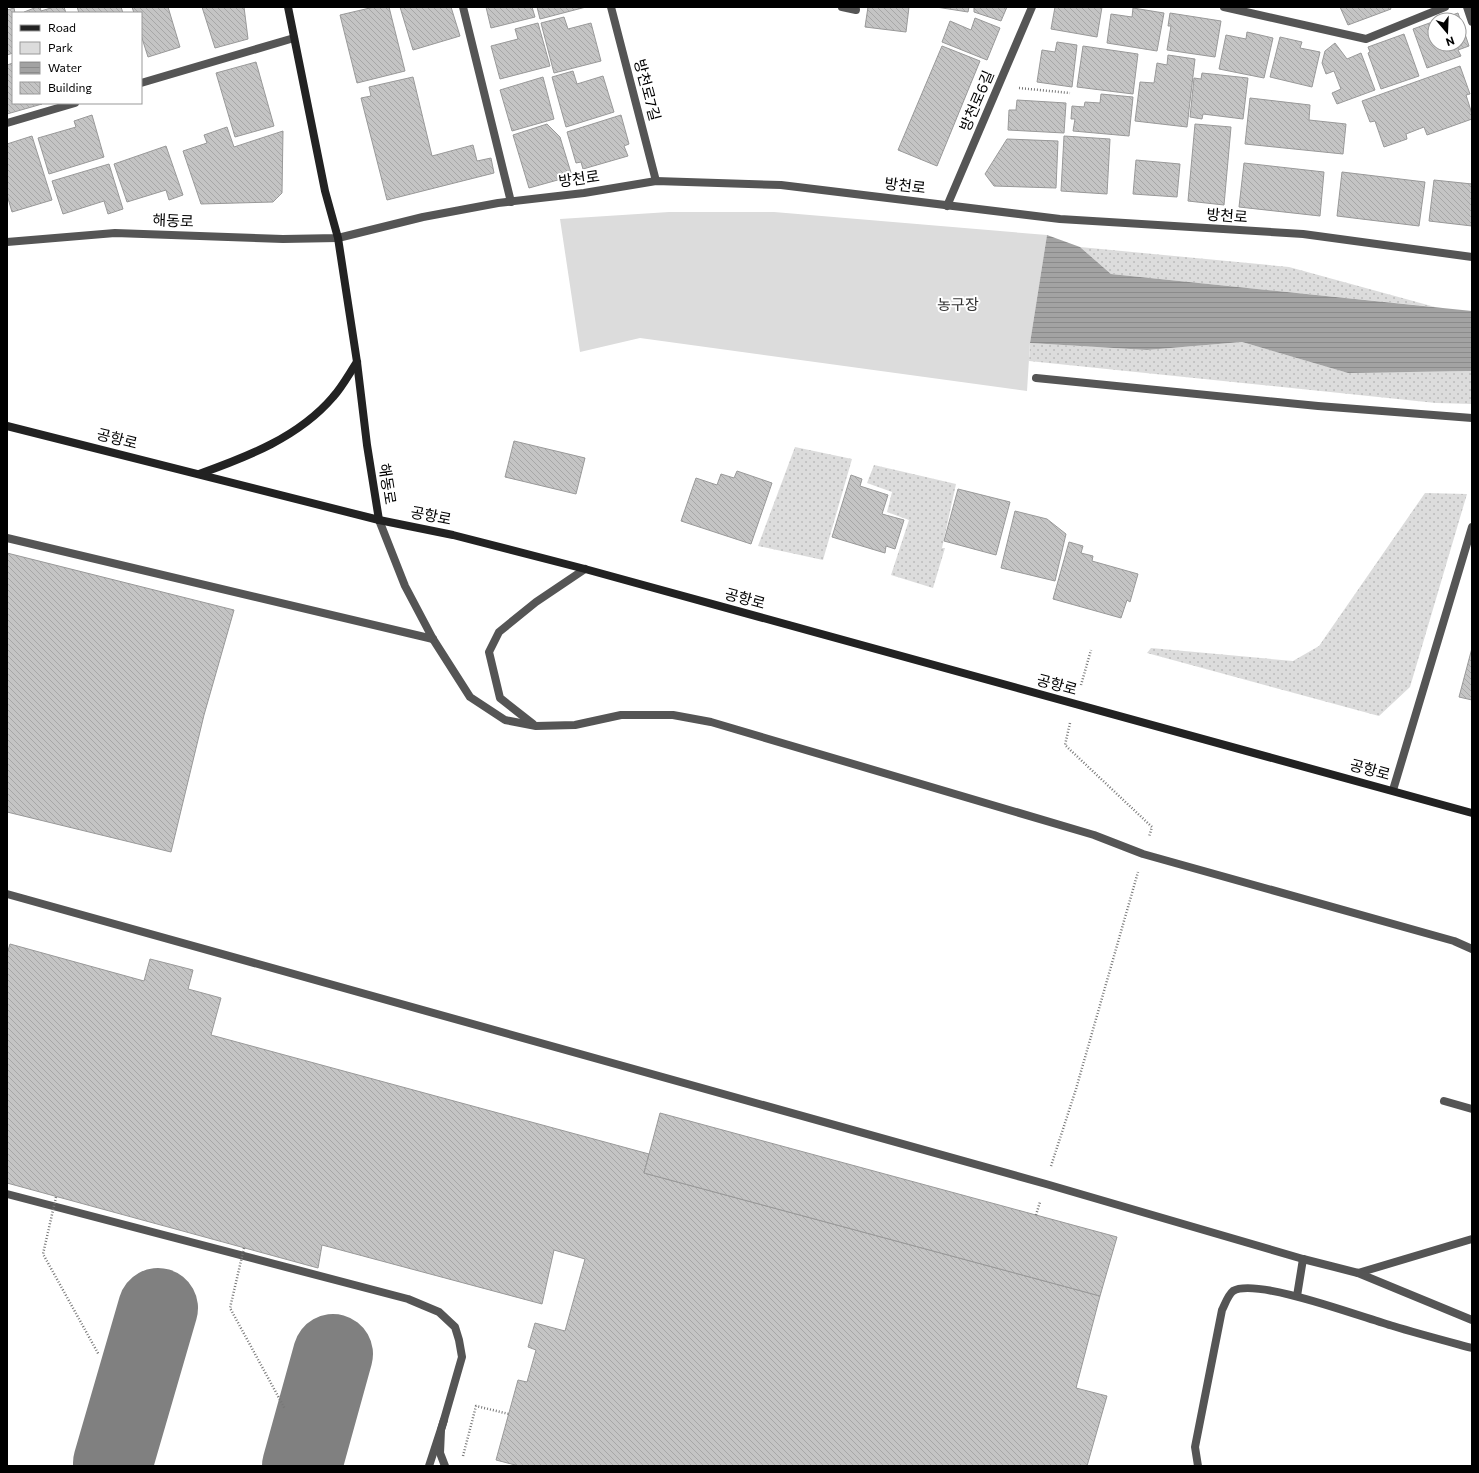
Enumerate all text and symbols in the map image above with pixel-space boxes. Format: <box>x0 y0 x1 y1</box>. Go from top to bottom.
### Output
legend <box>12 12 142 104</box>
north arrow <box>1427 12 1467 52</box>
text: Road <box>48 20 76 34</box>
text: N <box>1444 34 1456 49</box>
text: Park <box>48 40 74 54</box>
street label: 방천로7길 <box>631 57 665 123</box>
text: Water <box>48 60 82 74</box>
street label: 방천로6길 <box>955 67 997 134</box>
text: Building <box>48 80 92 94</box>
street label: 방천로 <box>557 166 601 190</box>
street label: 방천로 <box>883 174 927 196</box>
street label: 방천로 <box>1206 205 1248 225</box>
street label: 해동로 <box>152 210 194 230</box>
park label: 농구장 <box>937 295 979 313</box>
street label: 공항로 <box>95 424 140 452</box>
street label: 해동로 <box>376 462 400 506</box>
street label: 공항로 <box>409 502 453 528</box>
street label: 공항로 <box>723 584 768 612</box>
street label: 공항로 <box>1035 670 1080 698</box>
street label: 공항로 <box>1348 755 1393 783</box>

